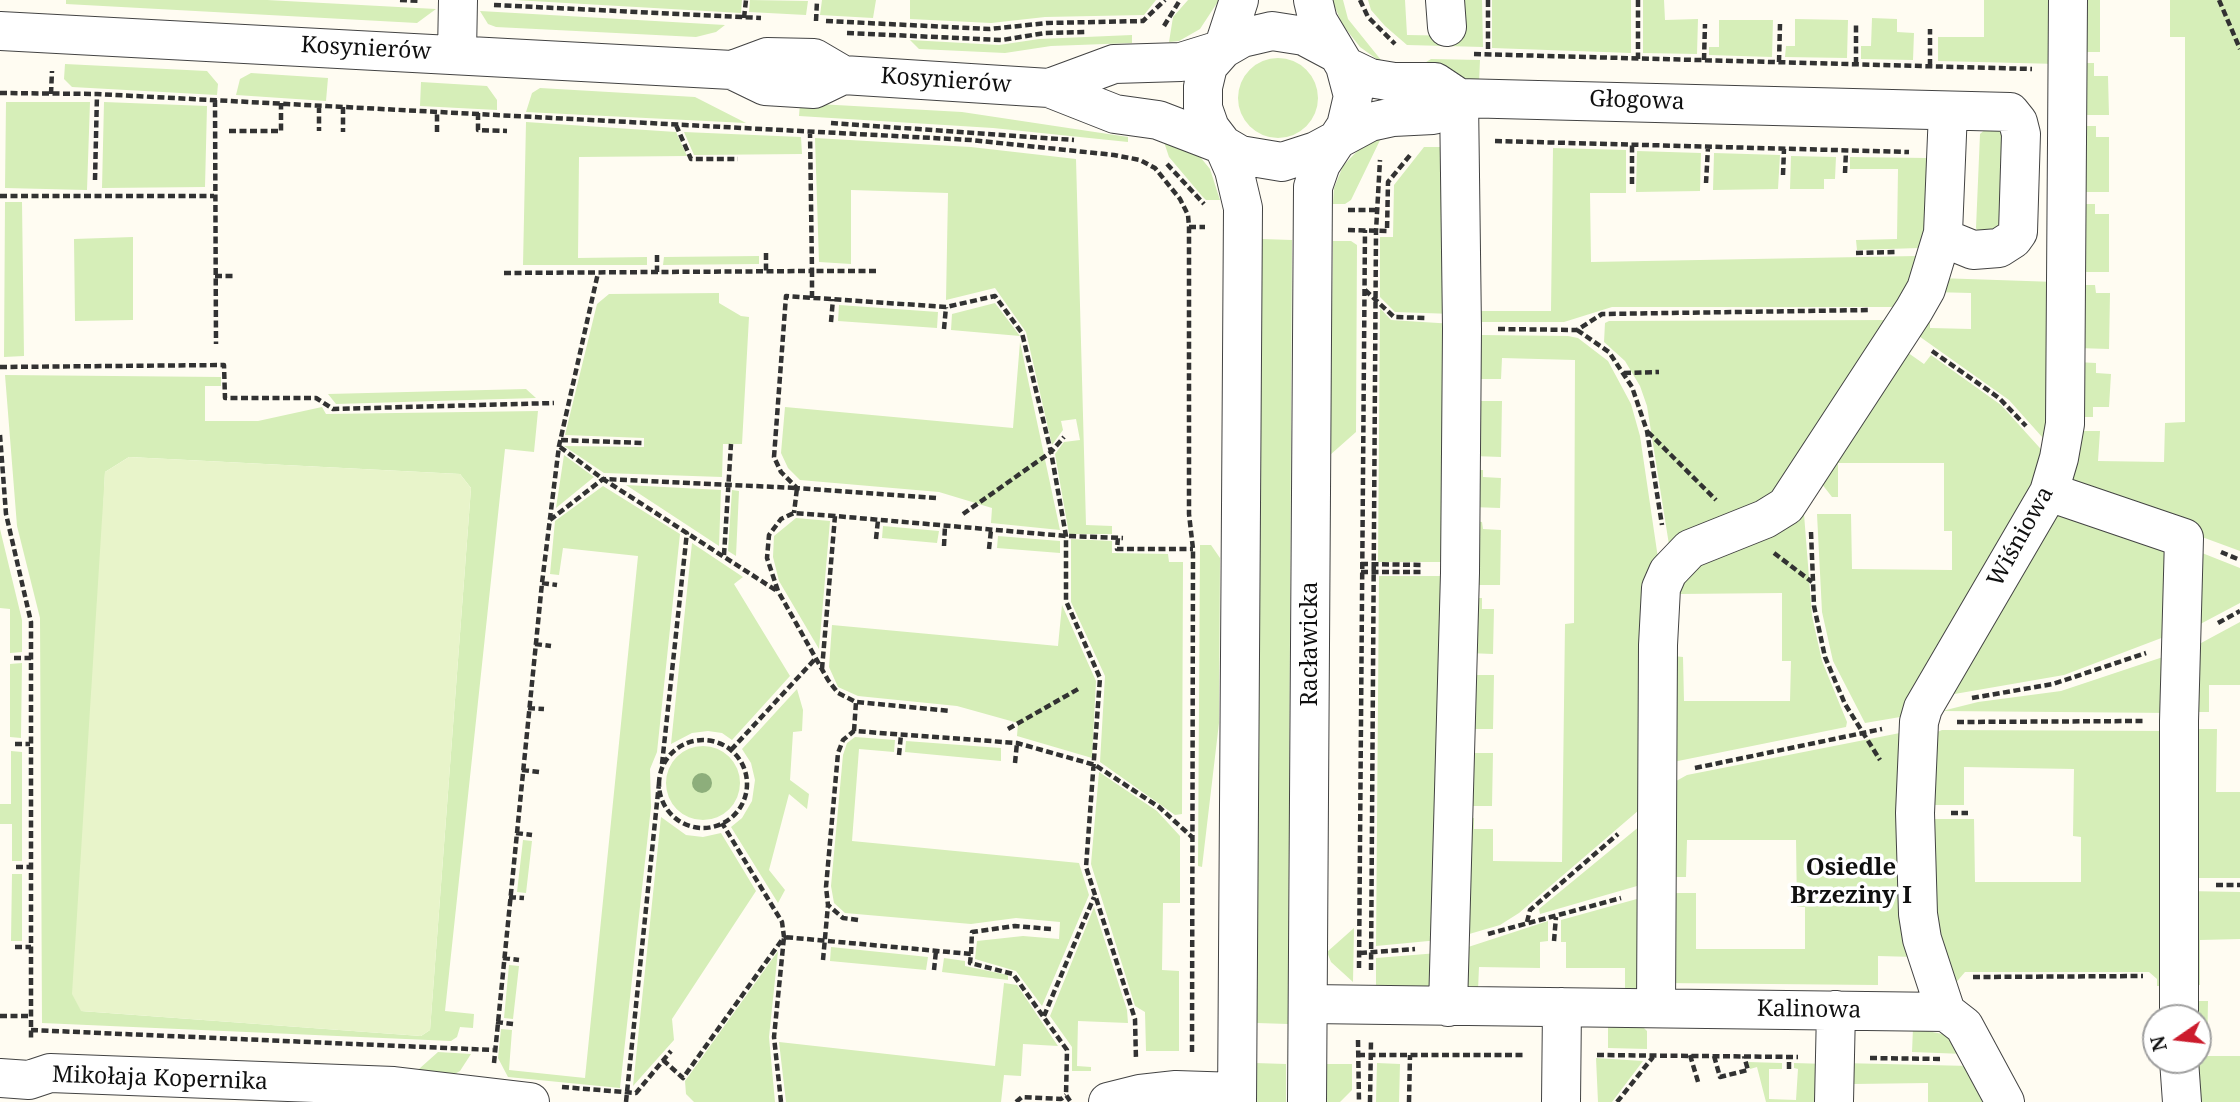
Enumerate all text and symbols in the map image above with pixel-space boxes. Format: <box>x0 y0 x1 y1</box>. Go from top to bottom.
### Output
street label: Kosynierów <box>300 32 432 66</box>
street label: Kosynierów <box>880 63 1012 99</box>
street label: Głogowa <box>1589 86 1685 116</box>
street label: Wiśniowa <box>1982 482 2060 592</box>
street label: Racławicka <box>1296 582 1324 706</box>
district label: Osiedle Brzeziny I <box>1790 854 1912 910</box>
street label: Kalinowa <box>1757 995 1861 1025</box>
north arrow <box>2142 1004 2212 1074</box>
text: N <box>2144 1033 2173 1054</box>
street label: Mikołaja Kopernika <box>51 1061 269 1097</box>

